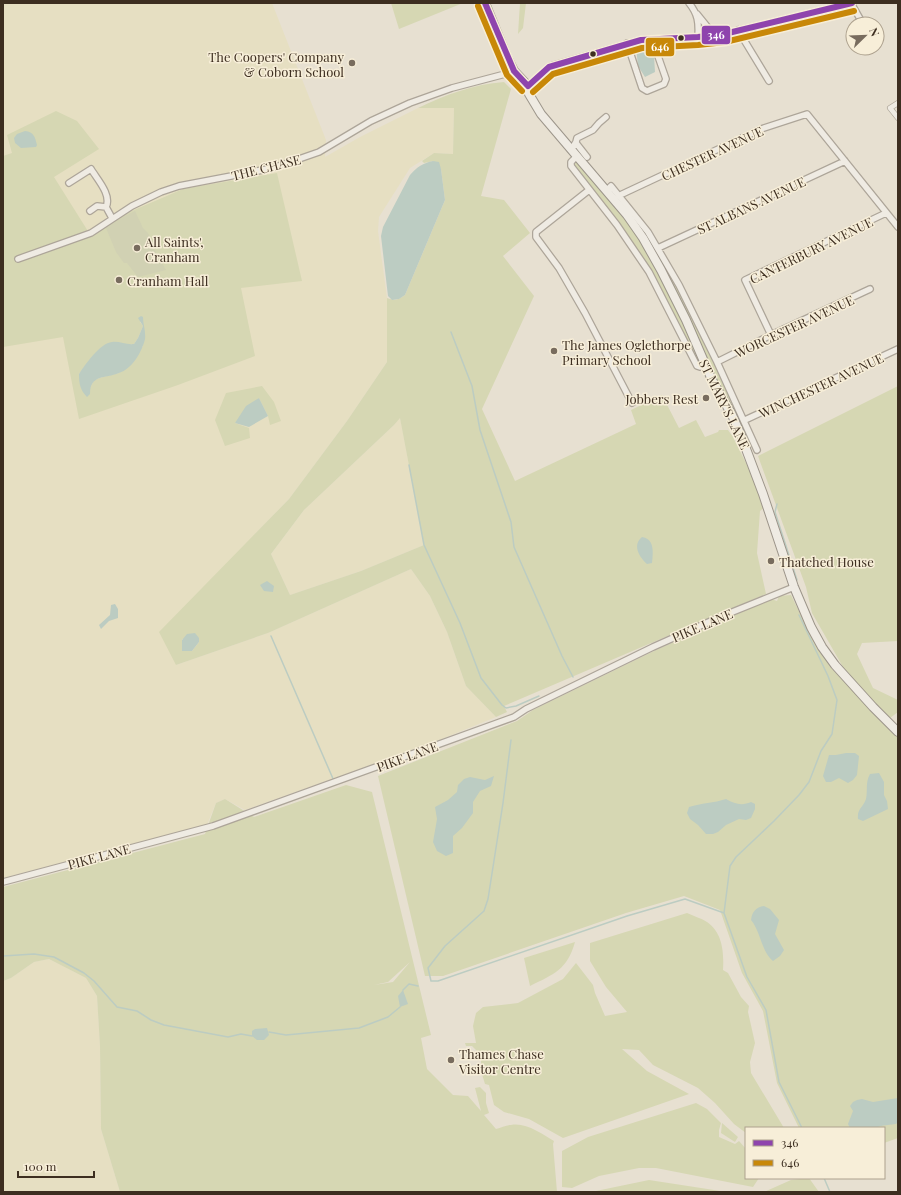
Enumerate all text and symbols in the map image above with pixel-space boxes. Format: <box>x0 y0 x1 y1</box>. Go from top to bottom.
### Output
north arrow <box>845 16 885 56</box>
line badge: 346 <box>701 25 731 45</box>
text: N <box>866 25 883 39</box>
text: 346 <box>707 27 725 42</box>
unlabelled marker <box>676 33 686 43</box>
line badge: 646 <box>645 37 675 57</box>
text: 646 <box>651 39 669 54</box>
place label: The Coopers' Company & Coborn School <box>208 48 344 80</box>
unlabelled marker <box>588 49 598 59</box>
marker: The Coopers' Company & Coborn School <box>347 58 357 68</box>
street label: CHESTER AVENUE <box>658 122 766 184</box>
street label: THE CHASE <box>230 150 303 184</box>
street label: ST ALBANS AVENUE <box>694 172 808 238</box>
street label: CANTERBURY AVENUE <box>747 213 875 287</box>
place label: All Saints', Cranham <box>144 233 204 265</box>
marker: All Saints', Cranham <box>132 243 142 253</box>
place label: Cranham Hall <box>127 272 209 289</box>
marker: Cranham Hall <box>114 275 124 285</box>
street label: WORCESTER AVENUE <box>731 291 857 362</box>
place label: The James Oglethorpe Primary School <box>562 336 691 368</box>
marker: The James Oglethorpe Primary School <box>549 346 559 356</box>
street label: WINCHESTER AVENUE <box>755 349 886 422</box>
street label: ST MARY'S LANE <box>696 356 754 452</box>
place label: Jobbers Rest <box>624 390 698 407</box>
marker: Jobbers Rest <box>701 393 711 403</box>
place label: Thatched House <box>779 553 874 570</box>
marker: Thatched House <box>766 556 776 566</box>
street label: PIKE LANE <box>669 605 735 645</box>
street label: PIKE LANE <box>374 737 440 775</box>
street label: PIKE LANE <box>66 839 132 873</box>
place label: Thames Chase Visitor Centre <box>458 1045 544 1077</box>
marker: Thames Chase Visitor Centre <box>446 1055 456 1065</box>
legend <box>745 1127 885 1179</box>
text: 346 <box>781 1134 799 1150</box>
scale bar <box>18 1153 94 1179</box>
text: 646 <box>781 1154 799 1170</box>
text: 100 m <box>24 1158 57 1174</box>

